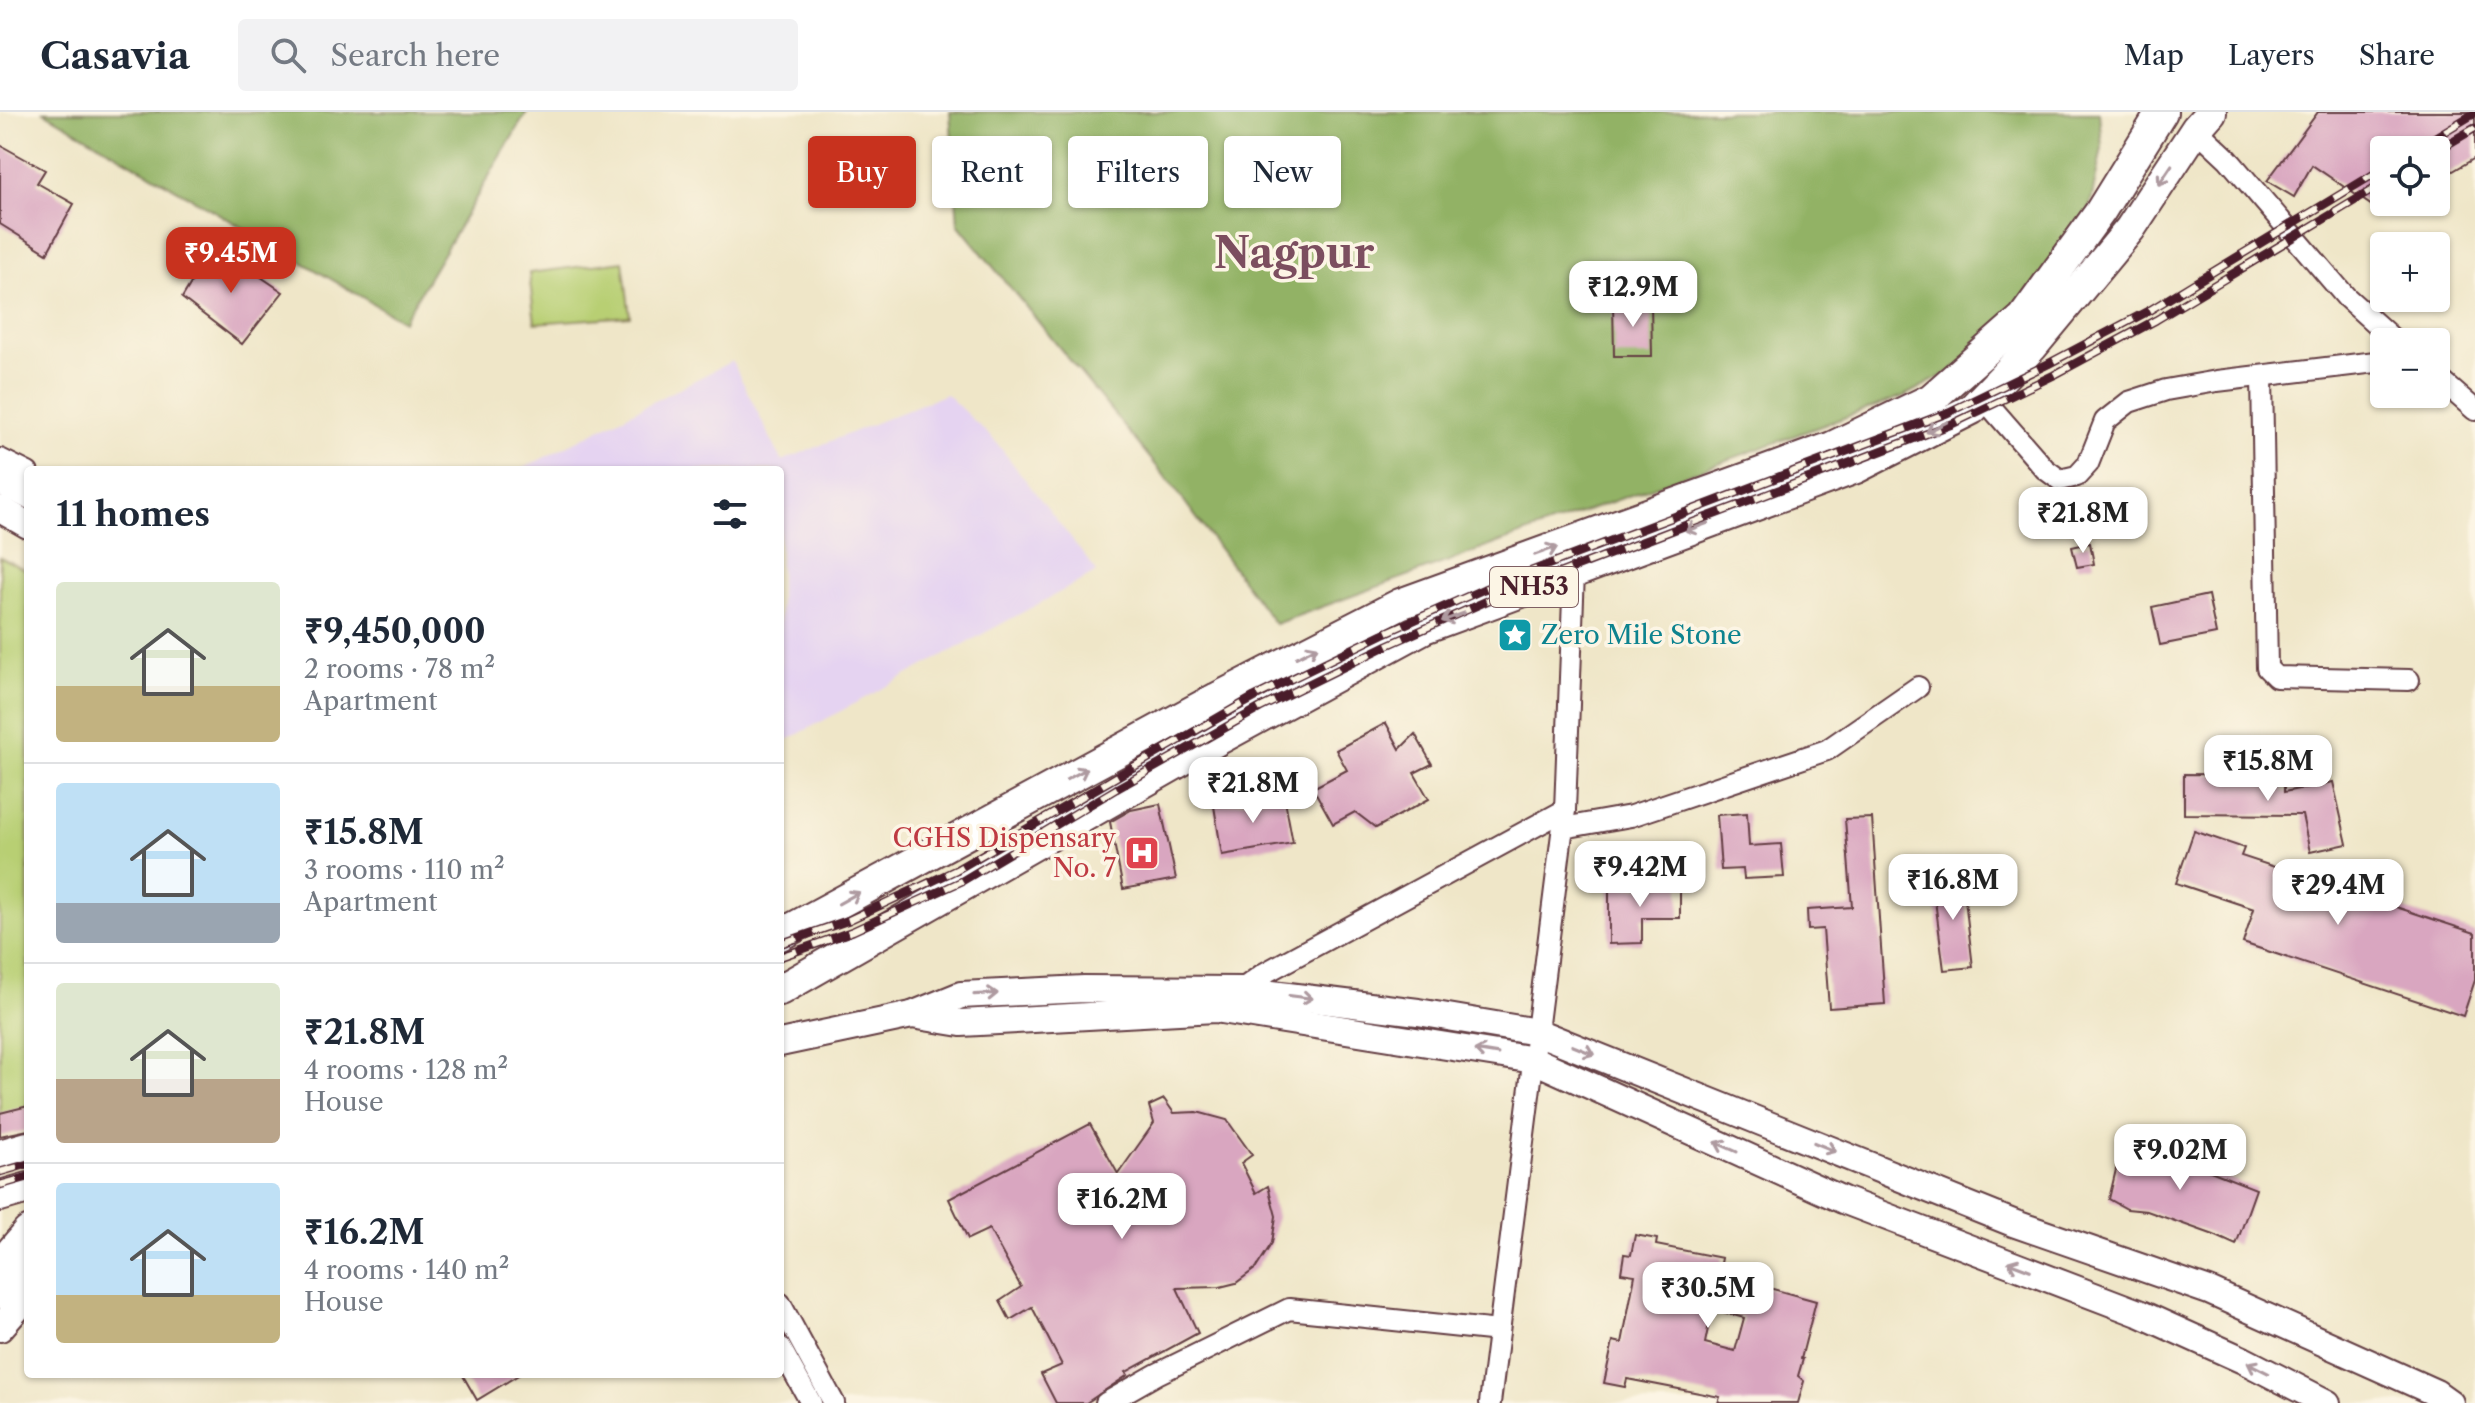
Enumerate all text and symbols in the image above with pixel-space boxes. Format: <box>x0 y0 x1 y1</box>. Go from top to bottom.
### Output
search box <box>238 19 798 91</box>
text: Casavia <box>40 32 190 79</box>
icon: search <box>266 33 310 77</box>
text: Search here <box>330 37 500 74</box>
text: Map <box>2124 38 2184 72</box>
text: Layers <box>2228 38 2315 72</box>
text: Share <box>2359 38 2435 72</box>
chip: Buy <box>808 136 916 208</box>
chip: Rent <box>932 136 1052 208</box>
chip: Filters <box>1068 136 1208 208</box>
chip: New <box>1224 136 1341 208</box>
map controls <box>2370 136 2450 408</box>
button: locate <box>2370 136 2450 216</box>
one-way arrow <box>2157 163 2173 186</box>
pin: ₹9.45M <box>166 227 296 295</box>
district label: Nagpur <box>1214 227 1375 279</box>
button: + <box>2370 232 2450 312</box>
text: ₹9.45M <box>184 237 278 269</box>
pin: ₹12.9M <box>1568 261 1698 329</box>
text: ₹12.9M <box>1587 271 1679 303</box>
button: − <box>2370 328 2450 408</box>
one-way arrow <box>1925 420 1949 435</box>
pin: ₹21.8M <box>2018 487 2148 555</box>
icon: filters <box>708 492 752 536</box>
text: 11 homes <box>56 493 210 535</box>
text: ₹21.8M <box>2037 497 2129 529</box>
one-way arrow <box>1685 521 1710 535</box>
one-way arrow <box>1533 542 1558 557</box>
road number: NH53 <box>1490 567 1578 607</box>
text: ₹9,450,000 <box>304 610 486 652</box>
one-way arrow <box>1441 611 1466 625</box>
icon: home <box>120 614 216 710</box>
place icon: Zero Mile Stone <box>1496 616 1534 654</box>
place label: Zero Mile Stone <box>1541 619 1742 651</box>
one-way arrow <box>1294 643 1318 659</box>
text: 2 rooms · 78 m² <box>304 653 495 685</box>
text: Apartment <box>304 685 437 717</box>
pin: ₹15.8M <box>2203 735 2333 803</box>
text: ₹15.8M <box>2222 745 2314 777</box>
pin: ₹21.8M <box>1188 757 1318 825</box>
one-way arrow <box>1065 765 1088 781</box>
text: ₹21.8M <box>1207 767 1299 799</box>
text: ₹15.8M <box>304 811 424 853</box>
icon: home <box>120 815 216 911</box>
place label: CGHS Dispensary No. 7 <box>893 822 1117 884</box>
hospital icon: CGHS Dispensary No. 7 <box>1123 834 1161 872</box>
pin: ₹9.42M <box>1575 841 1705 909</box>
text: ₹9.42M <box>1593 851 1687 883</box>
text: 3 rooms · 110 m² <box>304 854 505 886</box>
pin: ₹16.8M <box>1888 854 2018 922</box>
pin: ₹29.4M <box>2273 859 2403 927</box>
text: ₹16.8M <box>1907 864 1999 896</box>
text: ₹29.4M <box>2291 869 2385 901</box>
text: Apartment <box>304 886 437 918</box>
one-way arrow <box>836 889 860 905</box>
one-way arrow <box>972 986 999 1001</box>
one-way arrow <box>1287 990 1314 1005</box>
text: ₹21.8M <box>304 1011 425 1053</box>
icon: home <box>120 1015 216 1111</box>
one-way arrow <box>1473 1044 1499 1059</box>
one-way arrow <box>1570 1044 1595 1058</box>
text: 4 rooms · 128 m² <box>304 1054 508 1086</box>
text: House <box>304 1086 384 1118</box>
pin: ₹9.02M <box>2115 1124 2245 1192</box>
text: ₹9.02M <box>2132 1134 2228 1166</box>
one-way arrow <box>1714 1139 1738 1154</box>
one-way arrow <box>1812 1140 1837 1155</box>
pin: ₹16.2M <box>1057 1173 1187 1241</box>
text: ₹16.2M <box>1076 1183 1168 1215</box>
text: ₹16.2M <box>304 1211 425 1253</box>
icon: home <box>120 1215 216 1311</box>
text: 4 rooms · 140 m² <box>304 1254 509 1286</box>
one-way arrow <box>2007 1258 2032 1272</box>
pin: ₹30.5M <box>1643 1262 1773 1330</box>
text: ₹30.5M <box>1661 1272 1755 1304</box>
text: House <box>304 1286 384 1318</box>
one-way arrow <box>2246 1359 2270 1375</box>

